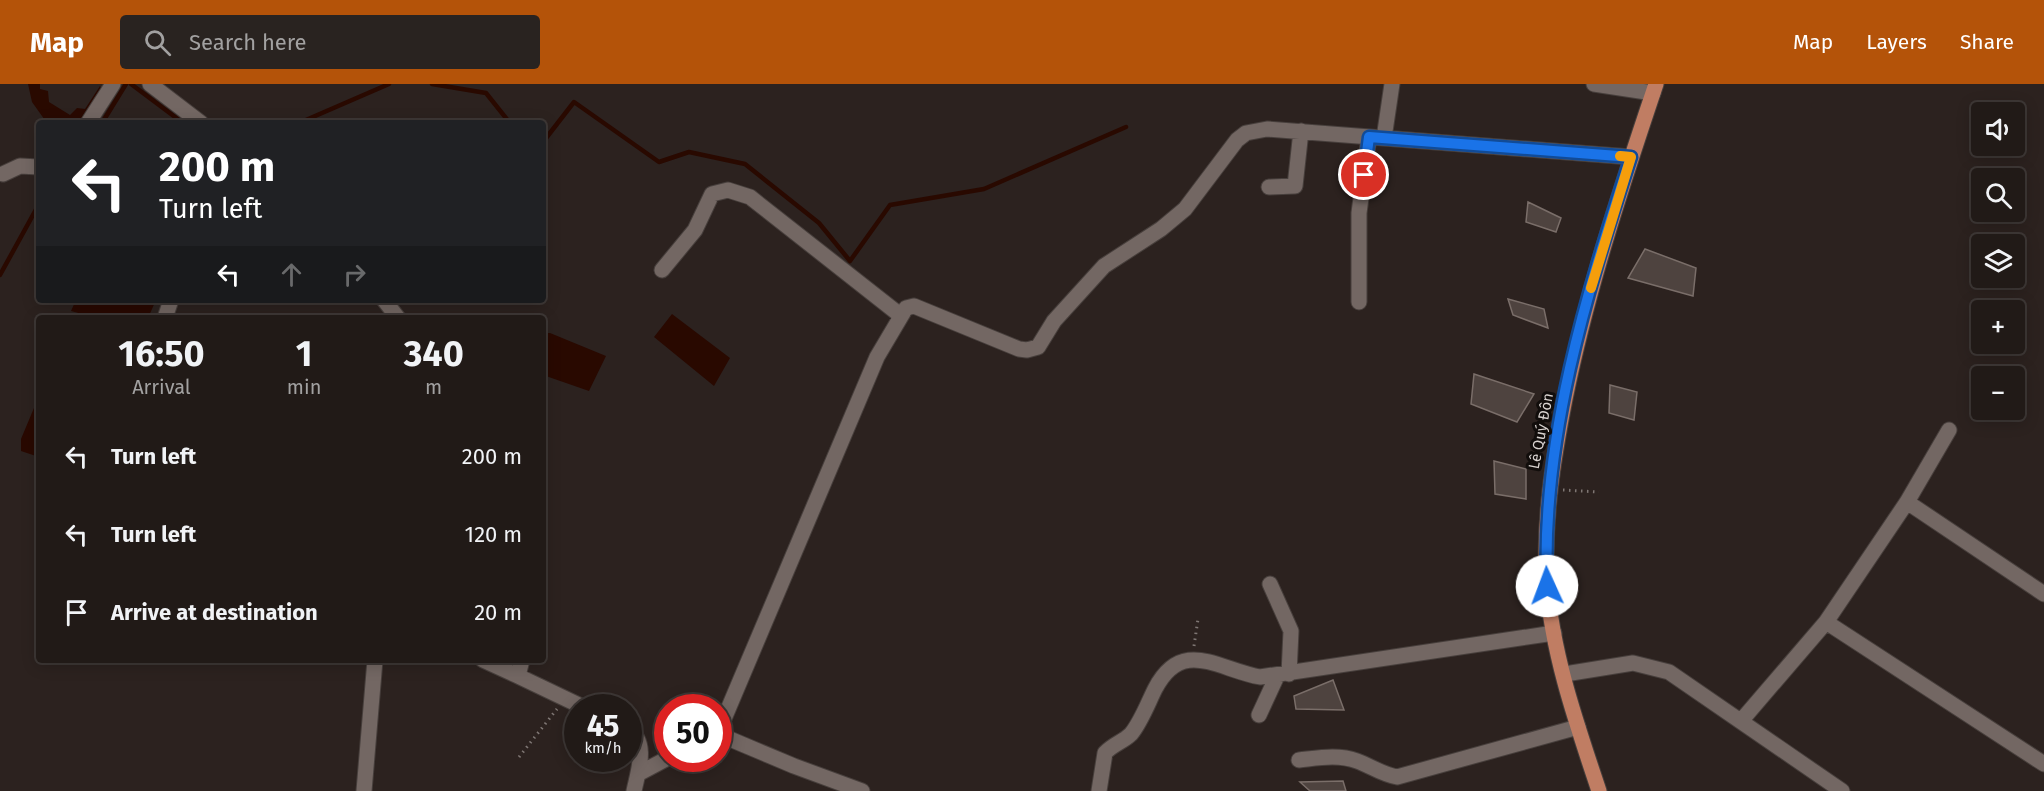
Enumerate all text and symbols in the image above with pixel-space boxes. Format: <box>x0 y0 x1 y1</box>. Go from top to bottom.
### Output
search box <box>120 15 540 69</box>
text: Map <box>30 26 84 59</box>
icon: search <box>141 26 174 59</box>
text: Search here <box>189 29 307 56</box>
text: Map <box>1793 29 1833 55</box>
text: Layers <box>1866 29 1927 55</box>
text: Share <box>1960 29 2014 55</box>
map controls <box>1971 102 2025 420</box>
button: sound <box>1971 102 2025 156</box>
text: 200 m <box>159 142 275 192</box>
icon: left <box>60 144 138 222</box>
pin <box>1338 149 1389 200</box>
icon: arrive <box>1347 158 1380 191</box>
button: search <box>1971 168 2025 222</box>
text: Turn left <box>159 193 262 225</box>
button: layers <box>1971 234 2025 288</box>
icon: left <box>212 258 245 291</box>
icon: ahead <box>275 258 308 291</box>
icon: right <box>338 258 371 291</box>
button: + <box>1971 300 2025 354</box>
text: 16:50 <box>118 332 205 376</box>
text: 1 <box>296 332 312 376</box>
text: 340 <box>404 332 464 376</box>
button: − <box>1971 366 2025 420</box>
text: Arrival <box>132 375 191 399</box>
text: min <box>287 375 321 399</box>
text: m <box>425 375 442 399</box>
street label: Lê Quý Đôn <box>1525 391 1557 471</box>
icon: left <box>60 440 93 473</box>
text: Turn left <box>111 443 196 470</box>
text: 200 m <box>462 443 522 470</box>
icon: left <box>60 518 93 551</box>
text: Turn left <box>111 521 196 548</box>
text: 120 m <box>465 521 522 548</box>
position arrow <box>1515 554 1579 618</box>
icon: arrive <box>60 596 93 629</box>
text: Arrive at destination <box>111 599 318 626</box>
text: 20 m <box>474 599 522 626</box>
speed limit sign: 50 <box>654 694 732 772</box>
text: 45 <box>587 708 619 744</box>
text: km/h <box>584 739 622 757</box>

